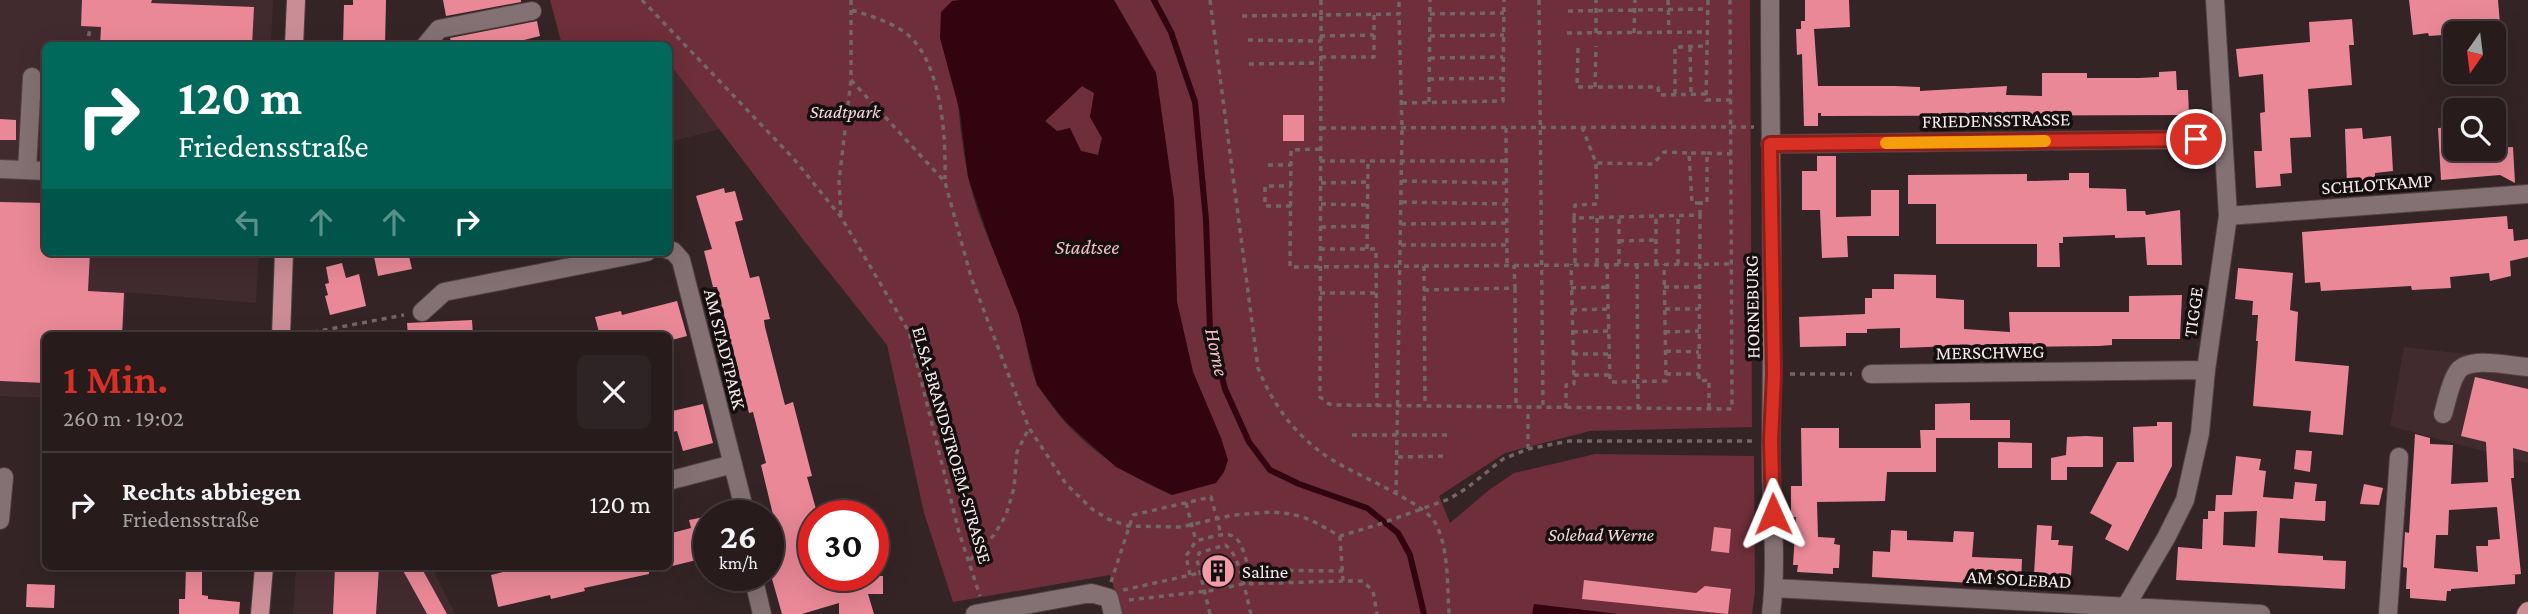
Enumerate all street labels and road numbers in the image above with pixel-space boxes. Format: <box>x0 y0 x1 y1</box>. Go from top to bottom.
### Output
street label: FRIEDENSSTRASSE <box>1922 108 2070 132</box>
street label: SCHLOTKAMP <box>2321 170 2433 198</box>
street label: HORNEBURG <box>1741 255 1763 359</box>
street label: TIGGE <box>2179 286 2207 338</box>
street label: AM STADTPARK <box>700 287 750 412</box>
street label: ELSA-BRANDSTROEM-STRASSE <box>908 324 996 566</box>
street label: MERSCHWEG <box>1935 341 2045 363</box>
street label: AM SOLEBAD <box>1966 566 2072 592</box>

